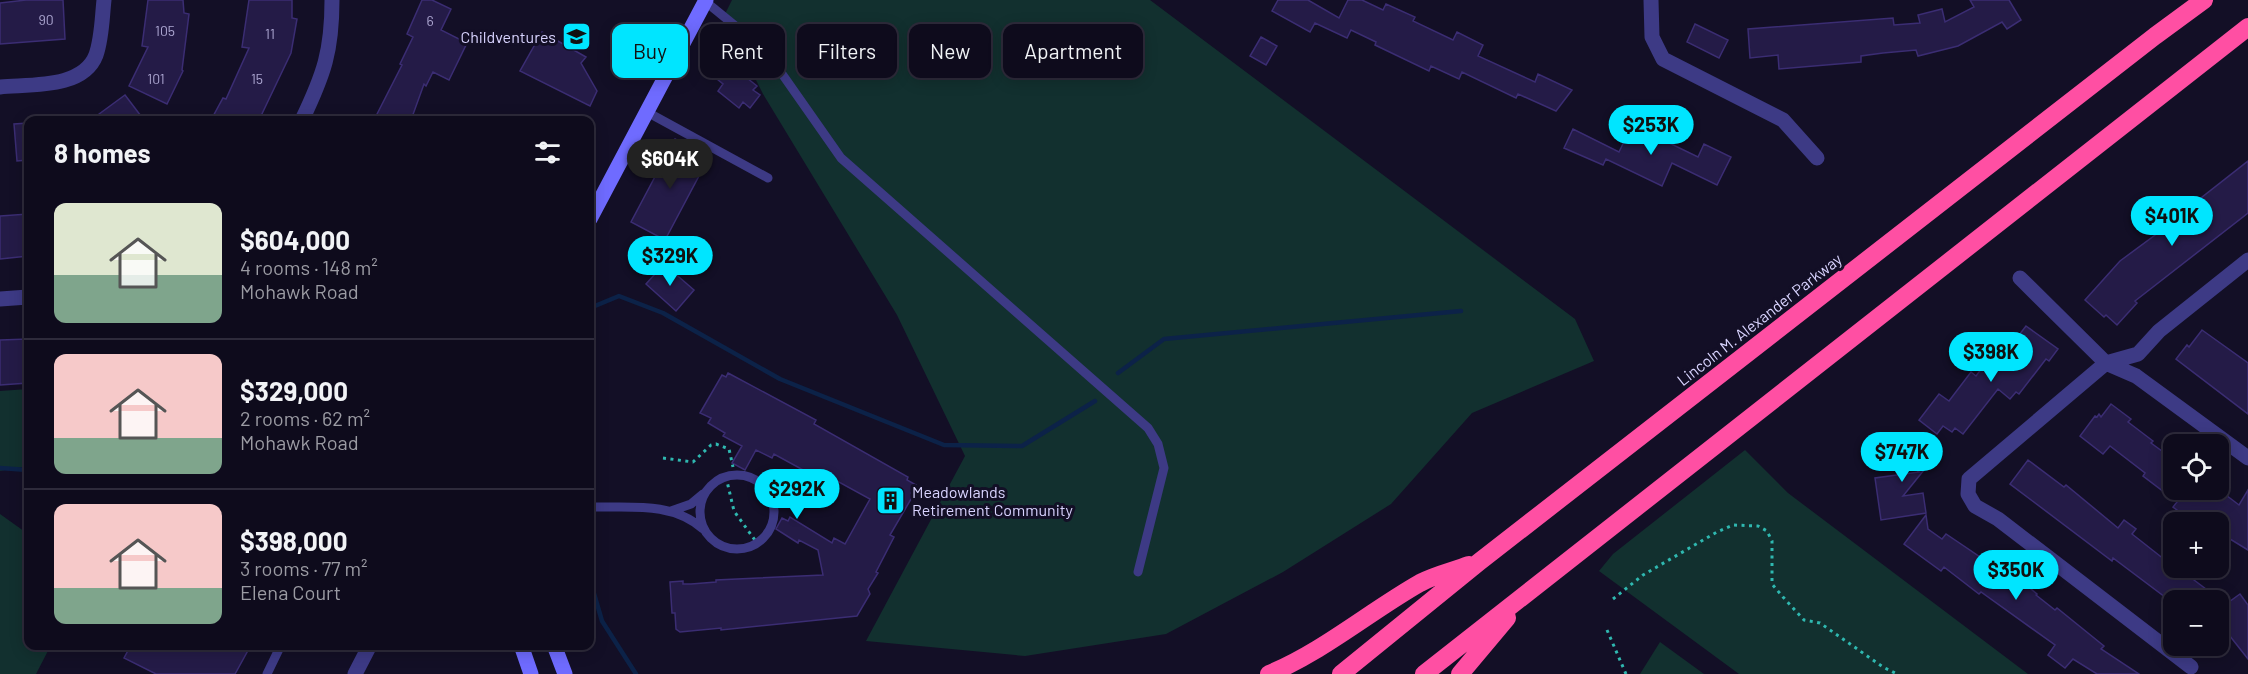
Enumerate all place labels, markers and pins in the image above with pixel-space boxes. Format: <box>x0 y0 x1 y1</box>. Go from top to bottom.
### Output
school or university icon: Childventures <box>561 20 593 52</box>
place label: Childventures <box>460 27 556 46</box>
pin: $253K <box>1609 105 1693 156</box>
pin: $604K <box>628 139 712 190</box>
pin: $401K <box>2130 196 2214 247</box>
pin: $329K <box>628 236 712 287</box>
pin: $398K <box>1949 332 2033 383</box>
pin: $747K <box>1860 432 1944 483</box>
pin: $292K <box>755 469 839 520</box>
place label: Meadowlands Retirement Community <box>912 482 1074 519</box>
building icon: Meadowlands Retirement Community <box>875 484 907 516</box>
pin: $350K <box>1974 550 2058 601</box>

